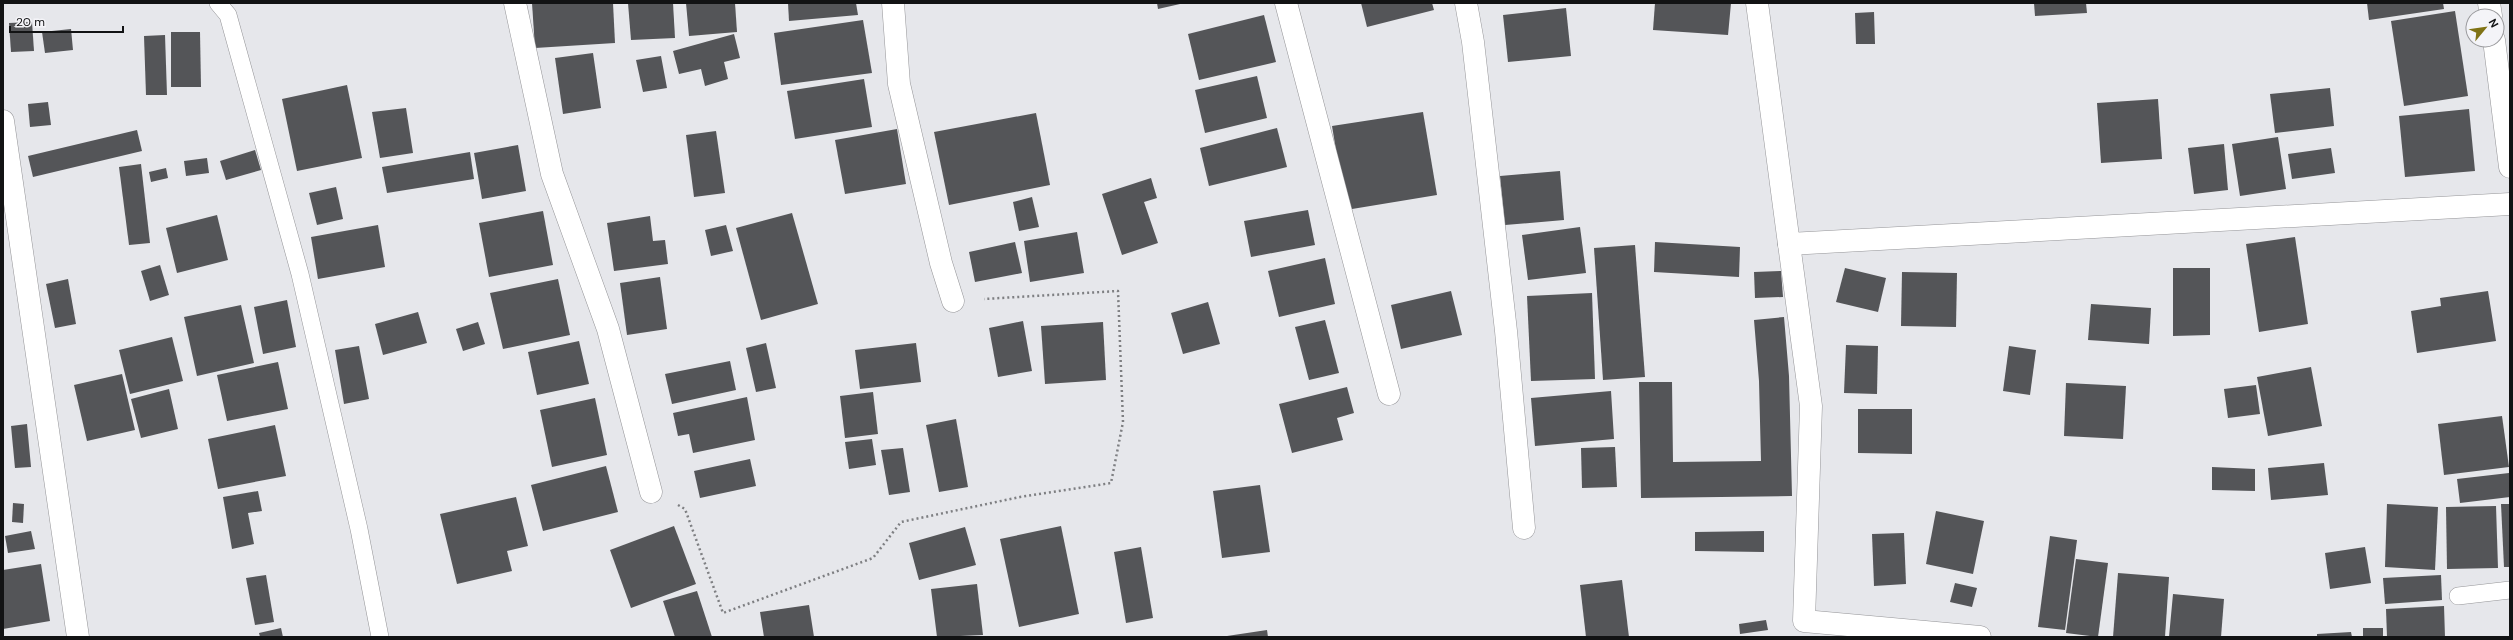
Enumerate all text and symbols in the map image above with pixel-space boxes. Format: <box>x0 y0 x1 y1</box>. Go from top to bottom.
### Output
scale bar <box>10 8 123 34</box>
north arrow <box>2465 8 2505 48</box>
text: 20 m <box>16 14 45 30</box>
text: N <box>2486 16 2502 30</box>

